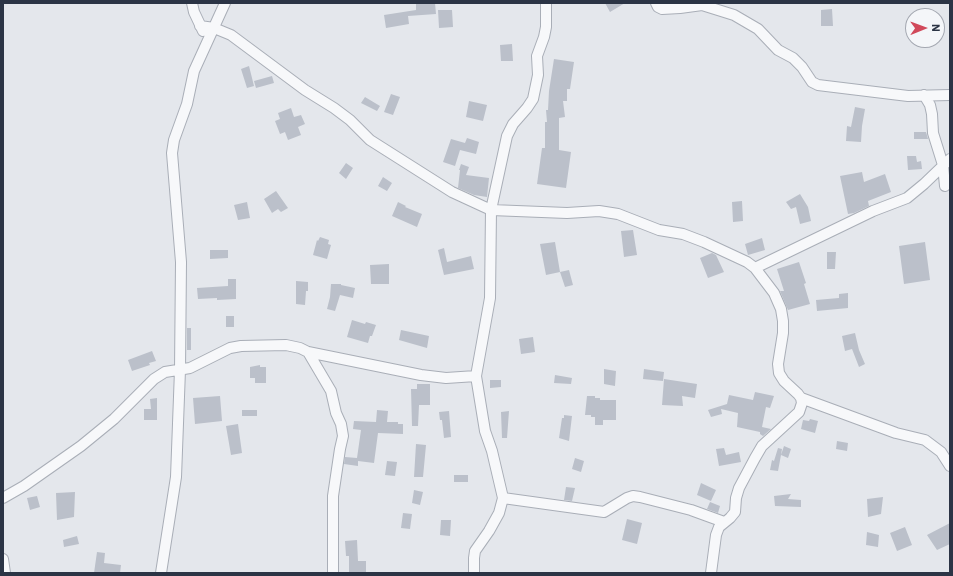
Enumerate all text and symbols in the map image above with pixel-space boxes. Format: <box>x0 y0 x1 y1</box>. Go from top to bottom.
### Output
north arrow <box>905 8 945 48</box>
text: N <box>929 24 943 32</box>

